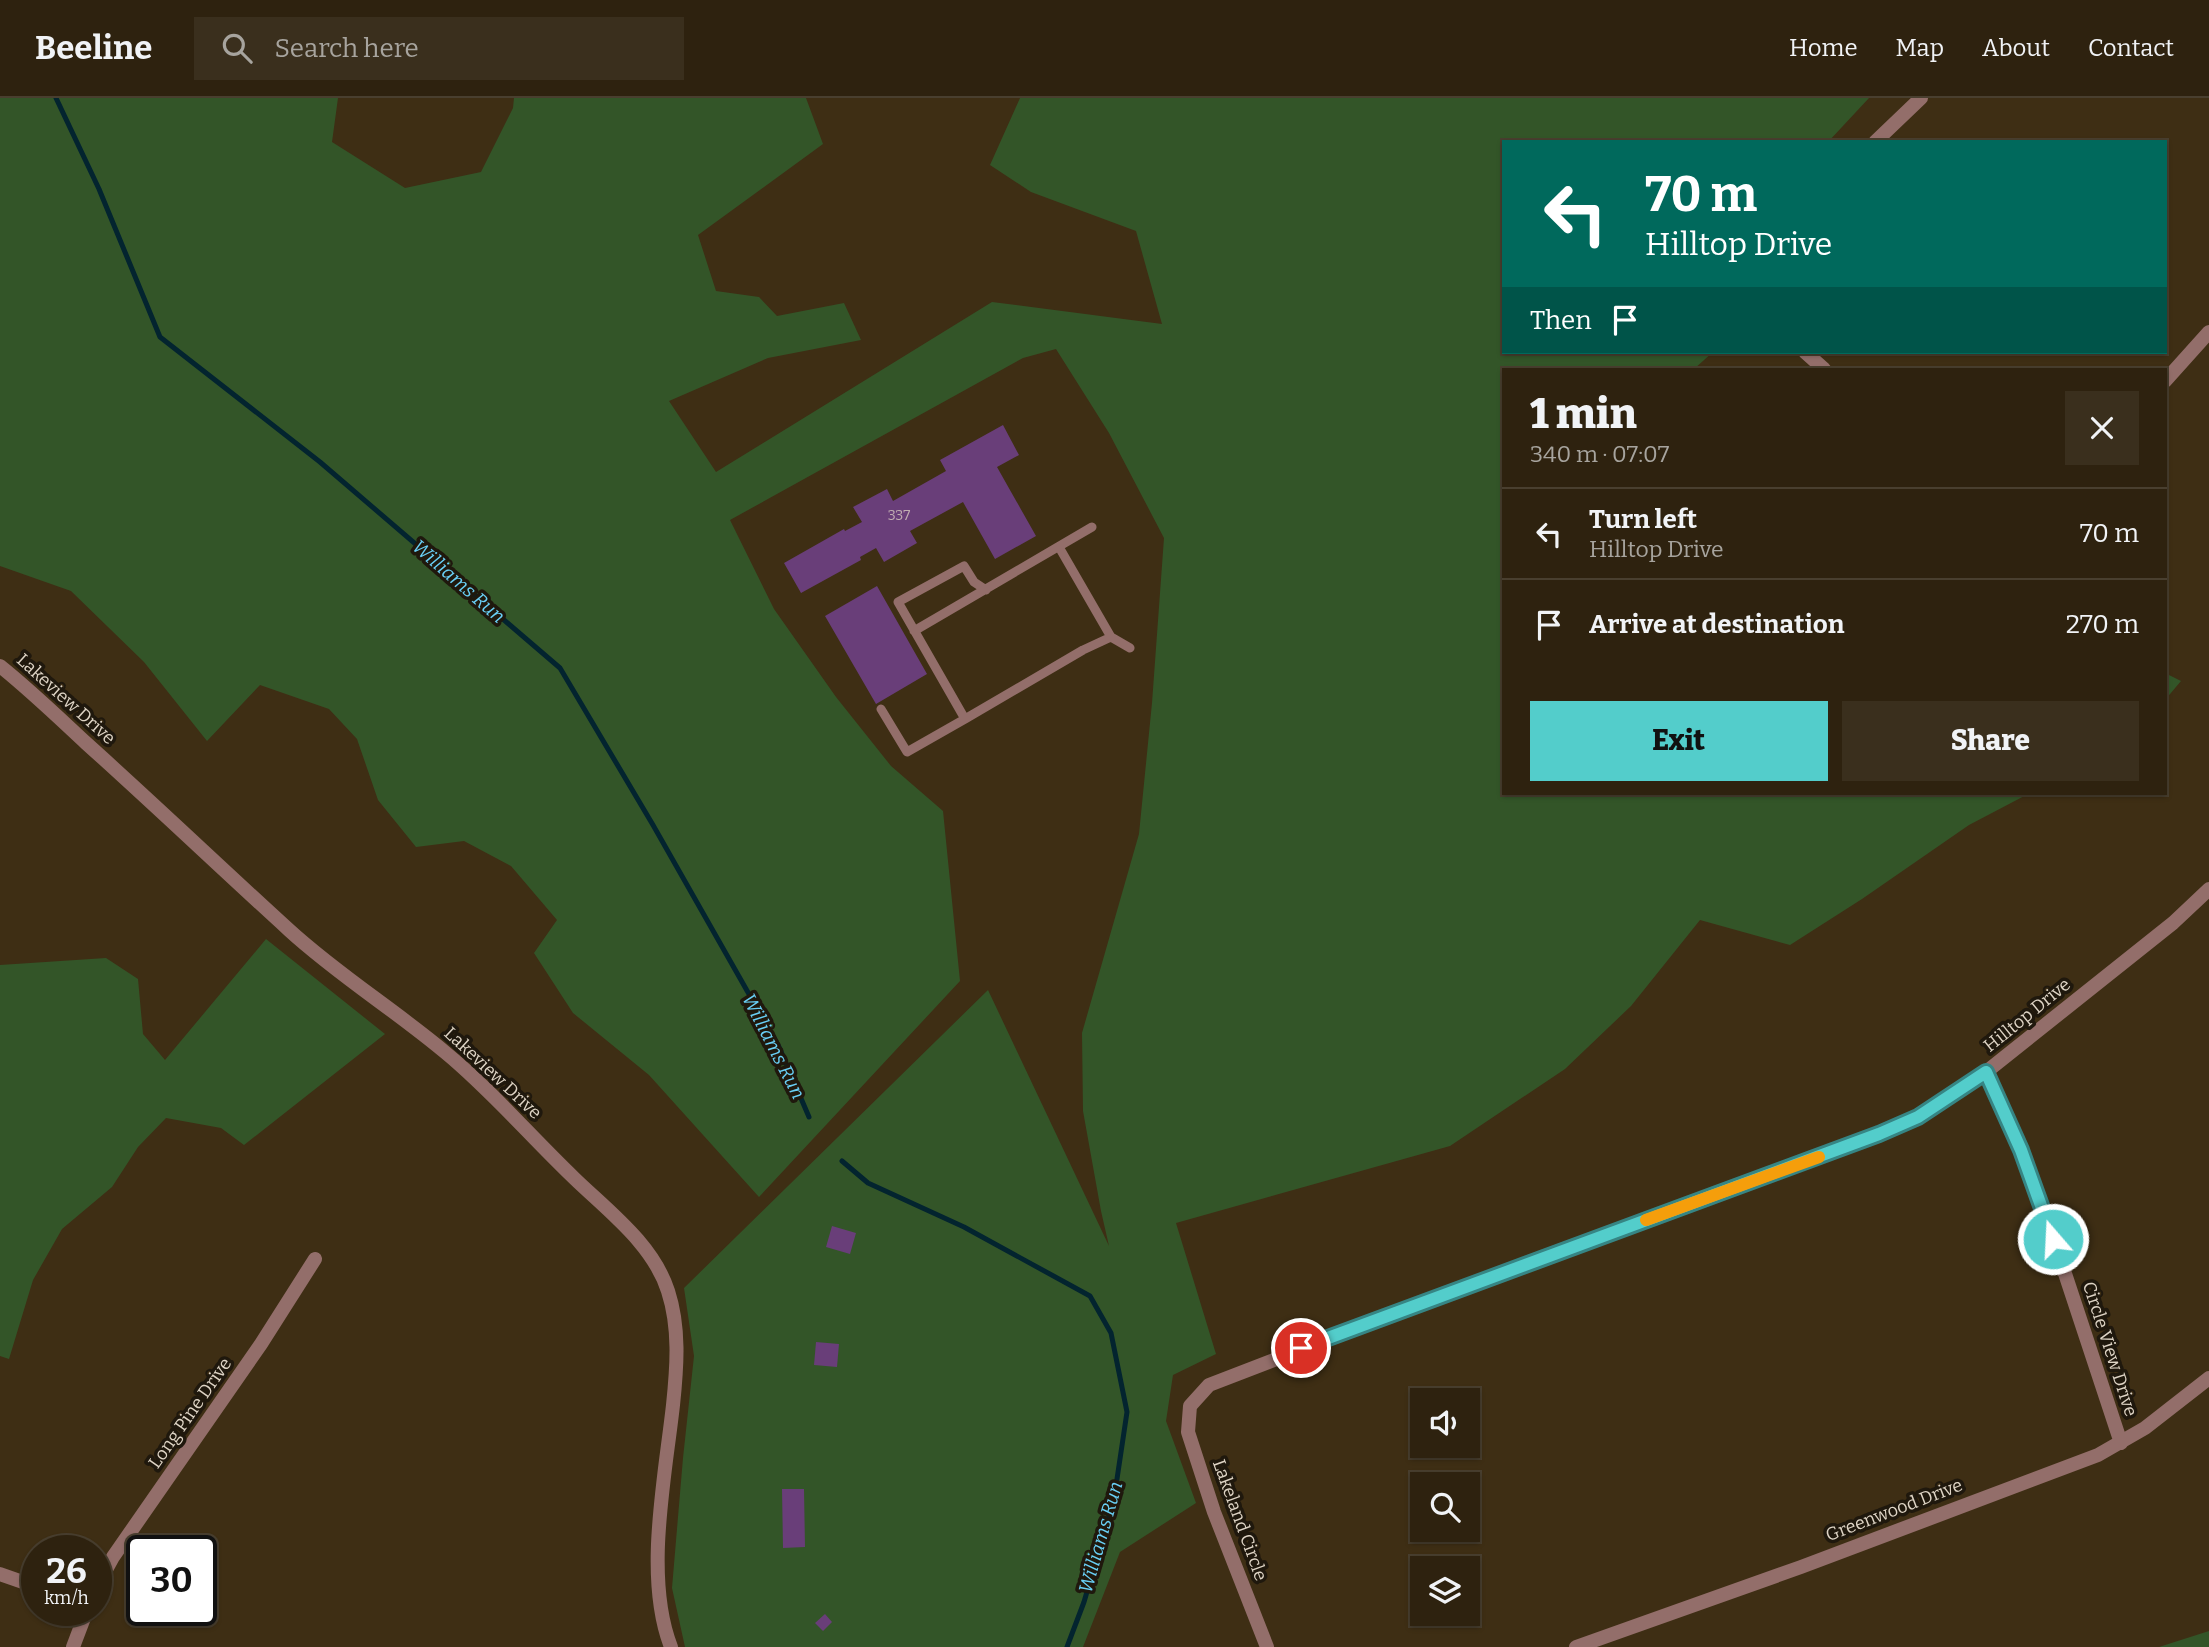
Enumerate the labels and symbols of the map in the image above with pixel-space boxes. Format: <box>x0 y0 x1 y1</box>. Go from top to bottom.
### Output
house number: 337 <box>888 507 910 524</box>
water label: Williams Run <box>408 535 510 628</box>
street label: Lakeview Drive <box>12 649 120 749</box>
street label: Hilltop Drive <box>1979 973 2075 1057</box>
water label: Williams Run <box>737 990 810 1103</box>
street label: Lakeview Drive <box>440 1022 546 1124</box>
position arrow <box>2016 1202 2090 1276</box>
street label: Circle View Drive <box>2078 1279 2142 1419</box>
pin <box>1271 1318 1331 1378</box>
street label: Long Pine Drive <box>144 1353 236 1473</box>
street label: Lakeland Circle <box>1208 1456 1272 1584</box>
street label: Greenwood Drive <box>1822 1474 1966 1546</box>
water label: Williams Run <box>1074 1479 1127 1596</box>
speed limit sign: 30 <box>126 1535 217 1626</box>

